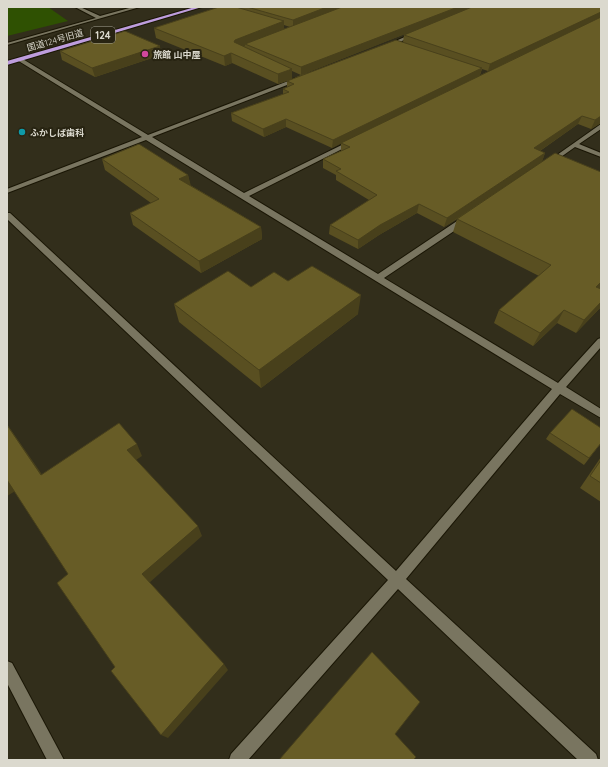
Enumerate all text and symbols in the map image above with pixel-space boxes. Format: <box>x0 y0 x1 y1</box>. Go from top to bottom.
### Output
street label: 国道124号旧道 <box>26 27 84 53</box>
road number: 124 <box>91 27 115 43</box>
marker: 旅館 山中屋 <box>140 49 150 59</box>
place label: 旅館 山中屋 <box>153 49 201 60</box>
marker: ふかしば歯科 <box>17 127 27 137</box>
place label: ふかしば歯科 <box>30 127 84 138</box>

